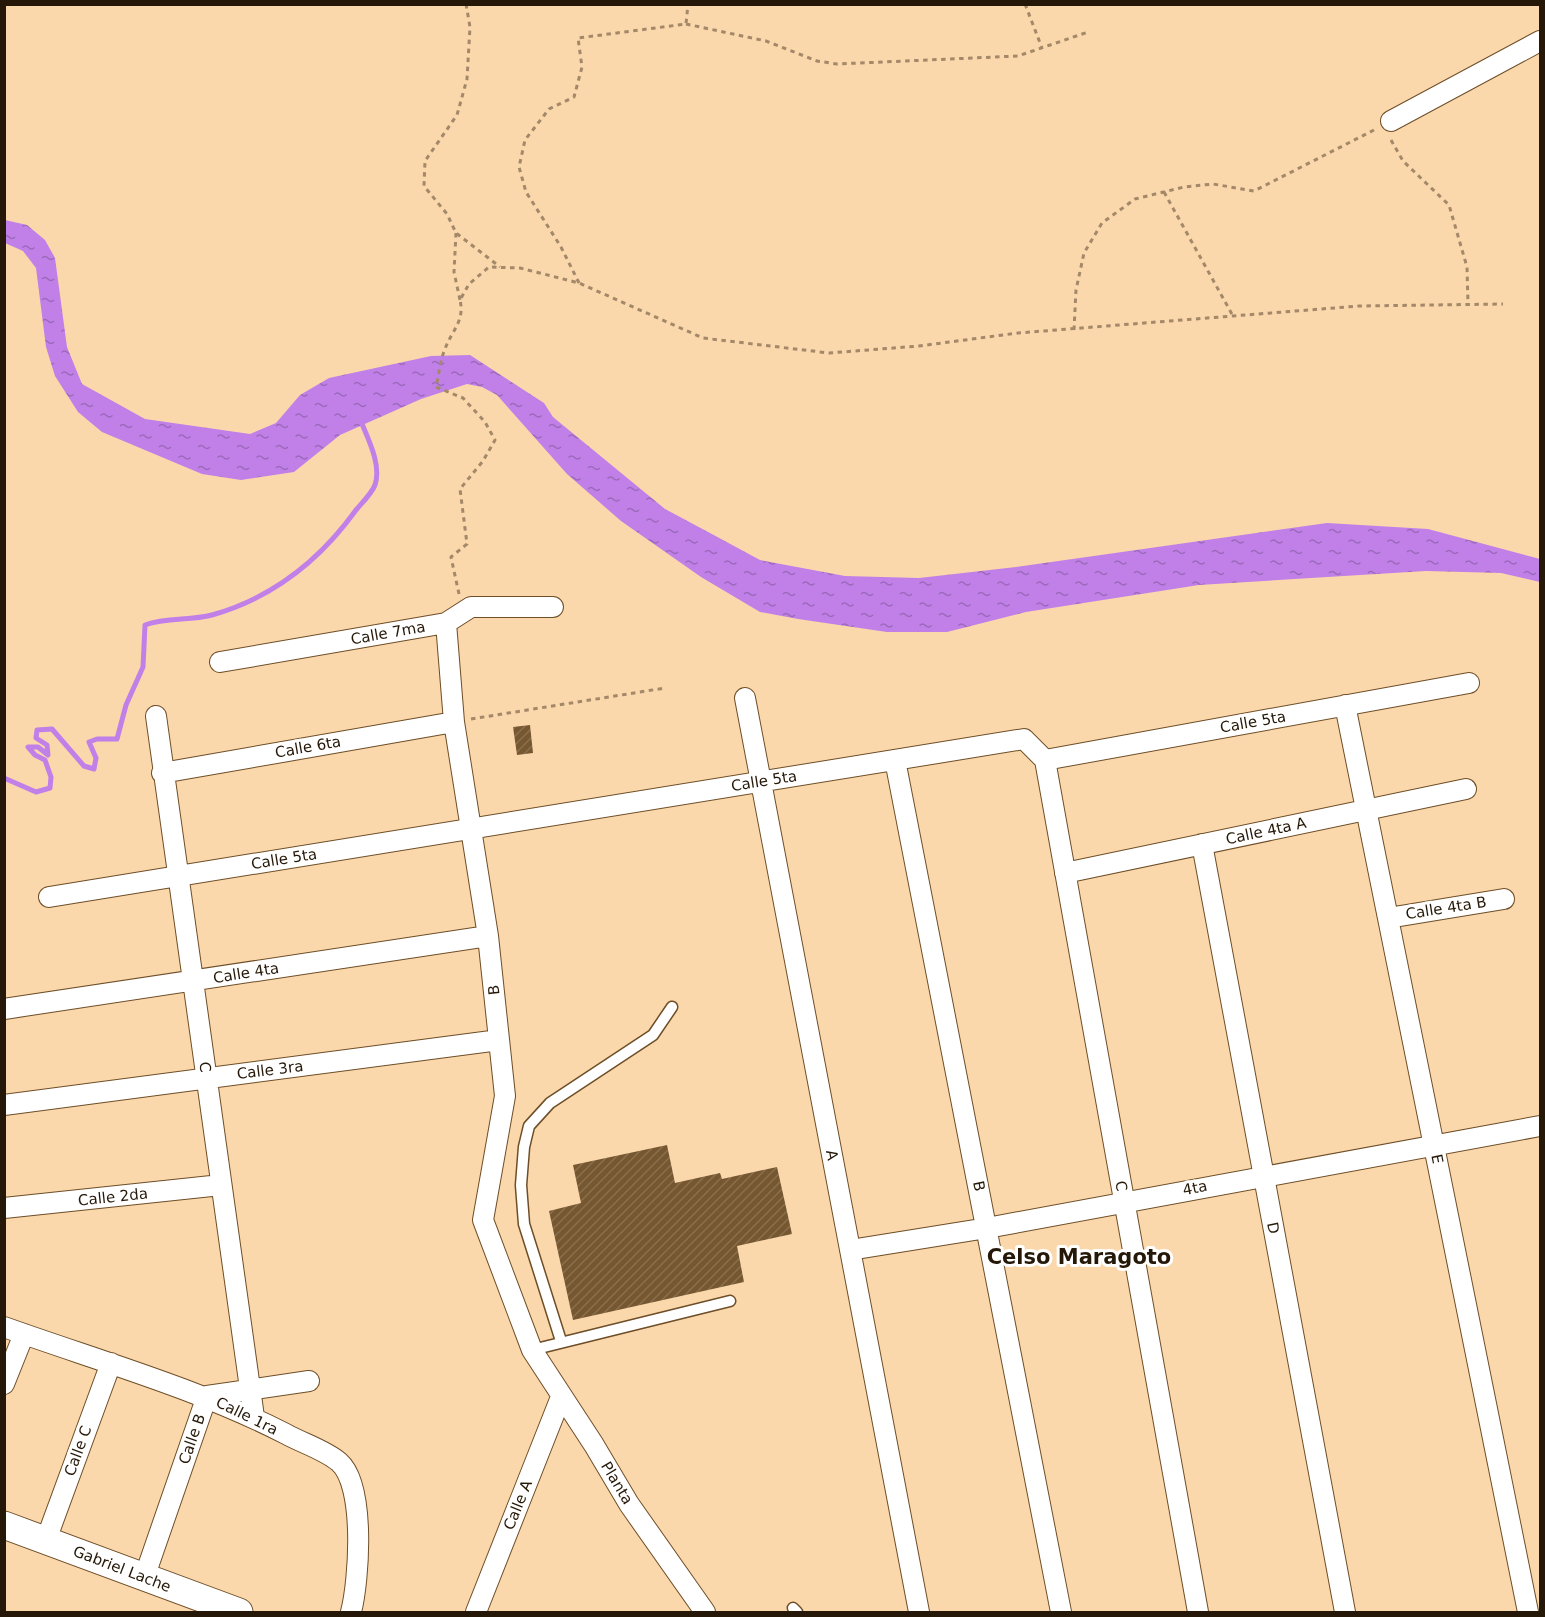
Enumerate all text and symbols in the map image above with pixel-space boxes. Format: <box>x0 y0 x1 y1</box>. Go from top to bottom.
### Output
street label: Calle 7ma <box>349 618 427 648</box>
street label: Calle 5ta <box>1219 707 1287 737</box>
street label: Calle 6ta <box>274 732 342 762</box>
street label: Calle 5ta <box>730 767 798 795</box>
street label: Calle 4ta A <box>1224 814 1309 848</box>
street label: Calle 5ta <box>250 845 318 873</box>
street label: Calle 4ta B <box>1404 893 1488 923</box>
street label: Calle 4ta <box>212 959 280 987</box>
street label: B <box>485 984 503 996</box>
street label: Calle 3ra <box>236 1057 304 1083</box>
street label: C <box>195 1061 215 1073</box>
street label: A <box>822 1148 842 1162</box>
street label: E <box>1427 1153 1447 1165</box>
street label: 4ta <box>1181 1177 1209 1199</box>
street label: B <box>969 1179 989 1193</box>
street label: C <box>1111 1179 1131 1193</box>
street label: Calle 2da <box>77 1184 149 1210</box>
street label: D <box>1263 1221 1283 1235</box>
district label: Celso Maragoto <box>987 1245 1171 1269</box>
street label: Calle 1ra <box>213 1393 281 1439</box>
street label: Calle B <box>175 1411 209 1467</box>
street label: Calle C <box>61 1423 95 1479</box>
street label: Planta <box>597 1458 637 1508</box>
street label: Calle A <box>500 1477 536 1533</box>
street label: Gabriel Lache <box>71 1542 173 1596</box>

